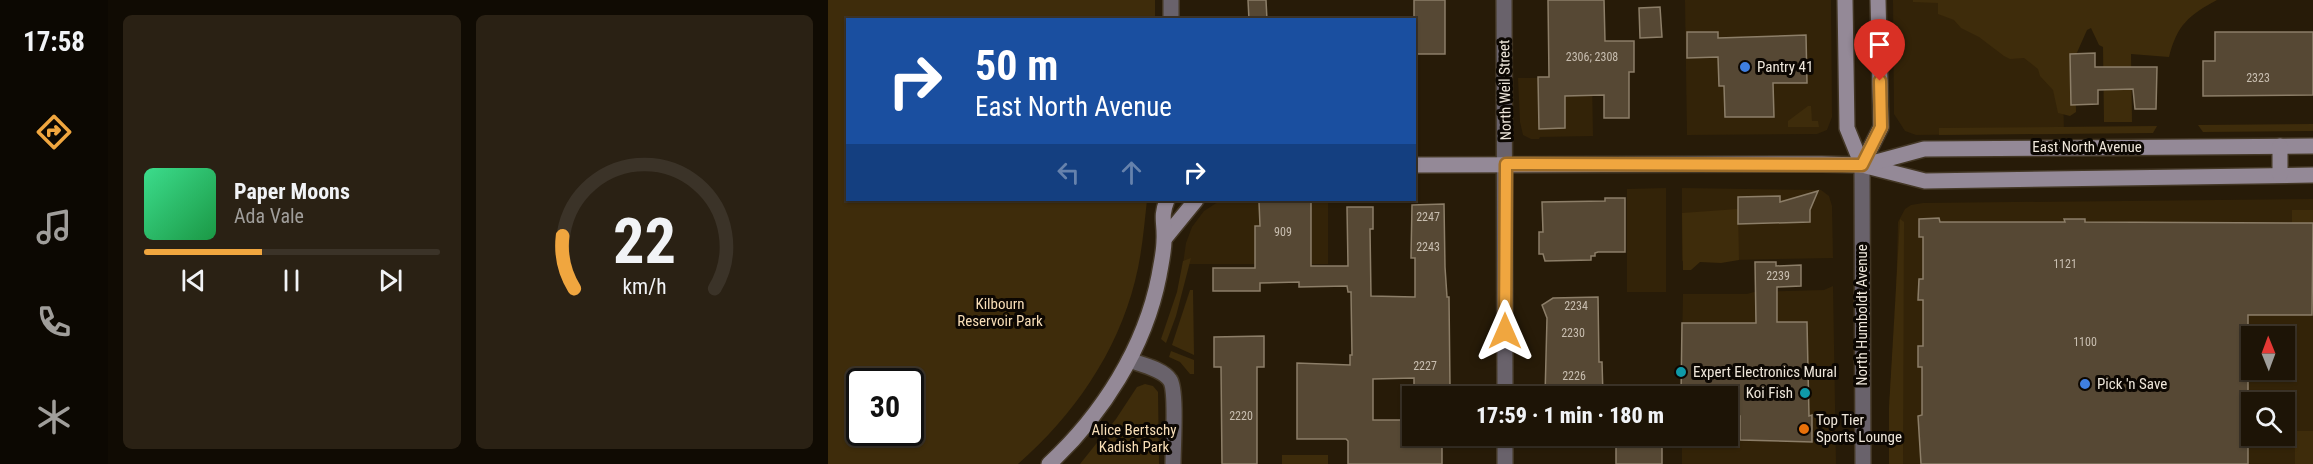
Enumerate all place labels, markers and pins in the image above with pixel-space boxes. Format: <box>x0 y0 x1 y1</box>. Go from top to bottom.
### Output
pin <box>1854 19 1905 81</box>
place label: Pantry 41 <box>1757 58 1813 76</box>
marker: Pantry 41 <box>1738 60 1752 74</box>
place label: Expert Electronics Mural <box>1693 363 1837 381</box>
marker: Expert Electronics Mural <box>1674 365 1688 379</box>
place label: Pick 'n Save <box>2097 375 2167 393</box>
marker: Pick 'n Save <box>2078 377 2092 391</box>
place label: Koi Fish <box>1746 384 1793 402</box>
marker: Koi Fish <box>1798 386 1812 400</box>
place label: Top Tier Sports Lounge <box>1816 411 1902 446</box>
marker: Top Tier Sports Lounge <box>1797 422 1811 436</box>

